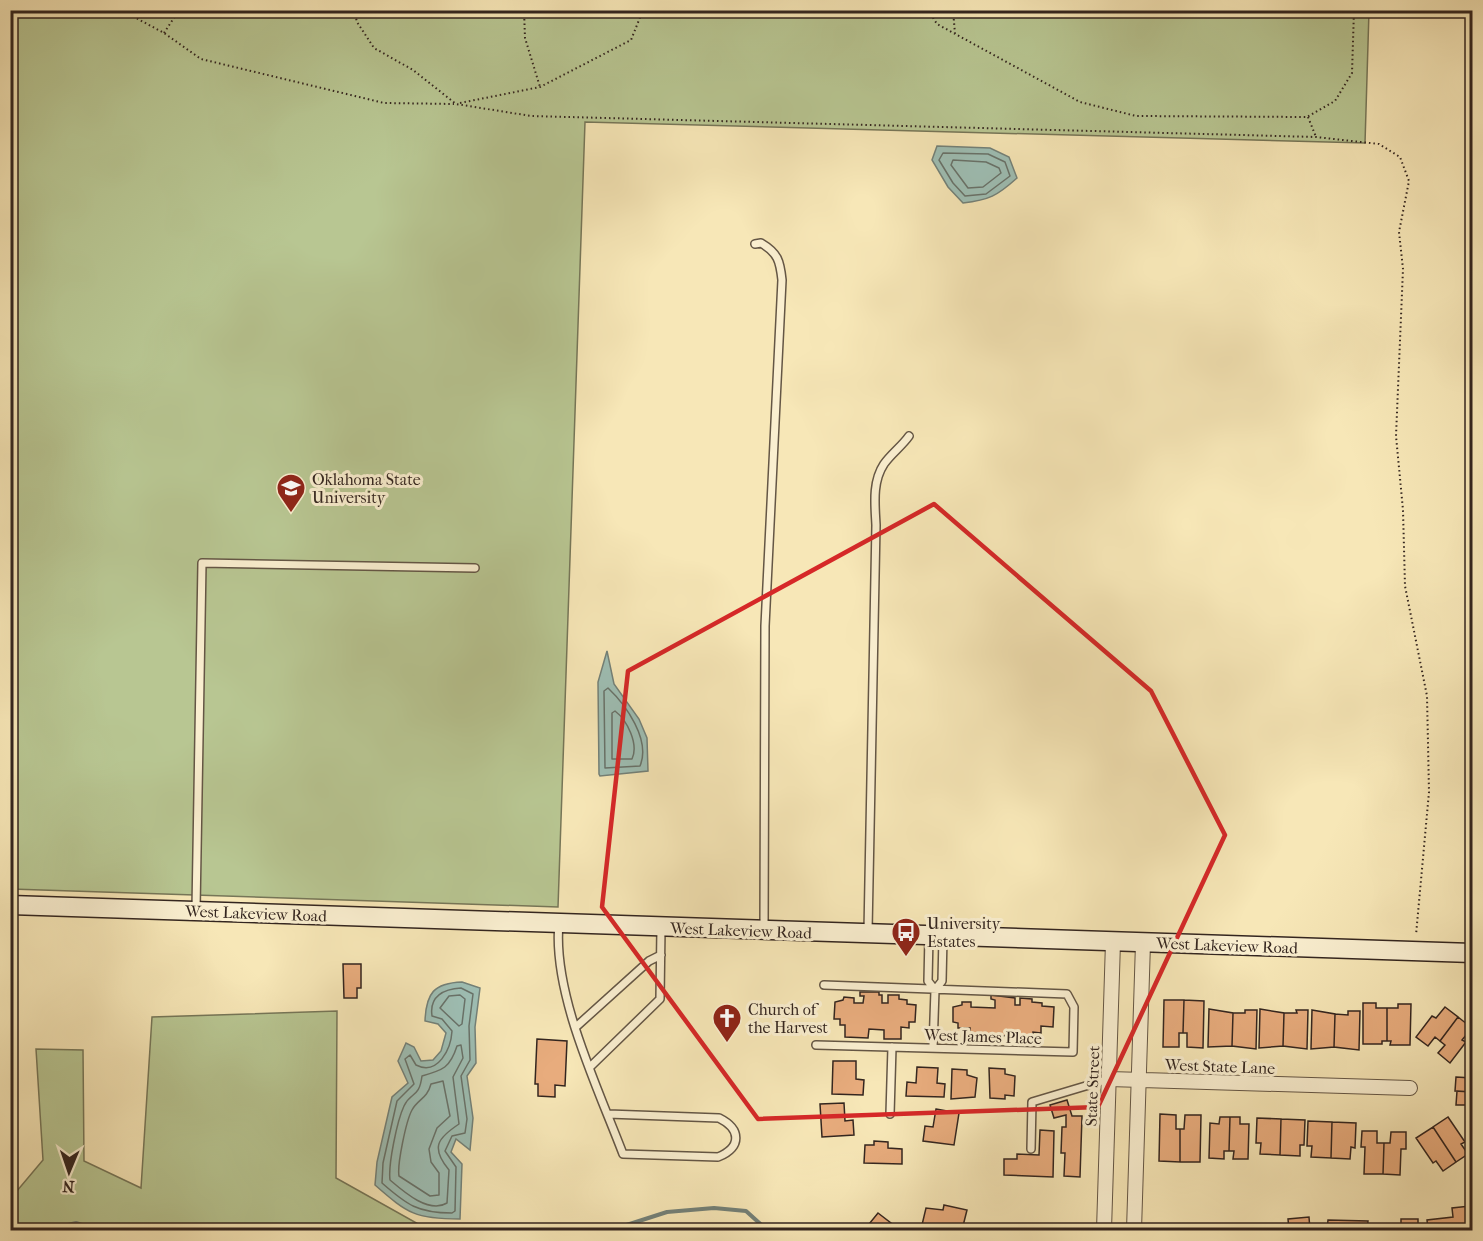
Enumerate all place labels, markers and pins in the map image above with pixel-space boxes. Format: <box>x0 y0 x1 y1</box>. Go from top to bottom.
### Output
place label: Oklahoma State University <box>312 470 421 507</box>
school or university icon: Oklahoma State University <box>275 472 307 514</box>
place label: University Estates <box>927 914 1001 951</box>
bus stop icon: University Estates <box>890 916 922 958</box>
place label: Church of the Harvest <box>748 1000 828 1037</box>
church icon: Church of the Harvest <box>711 1002 743 1044</box>

